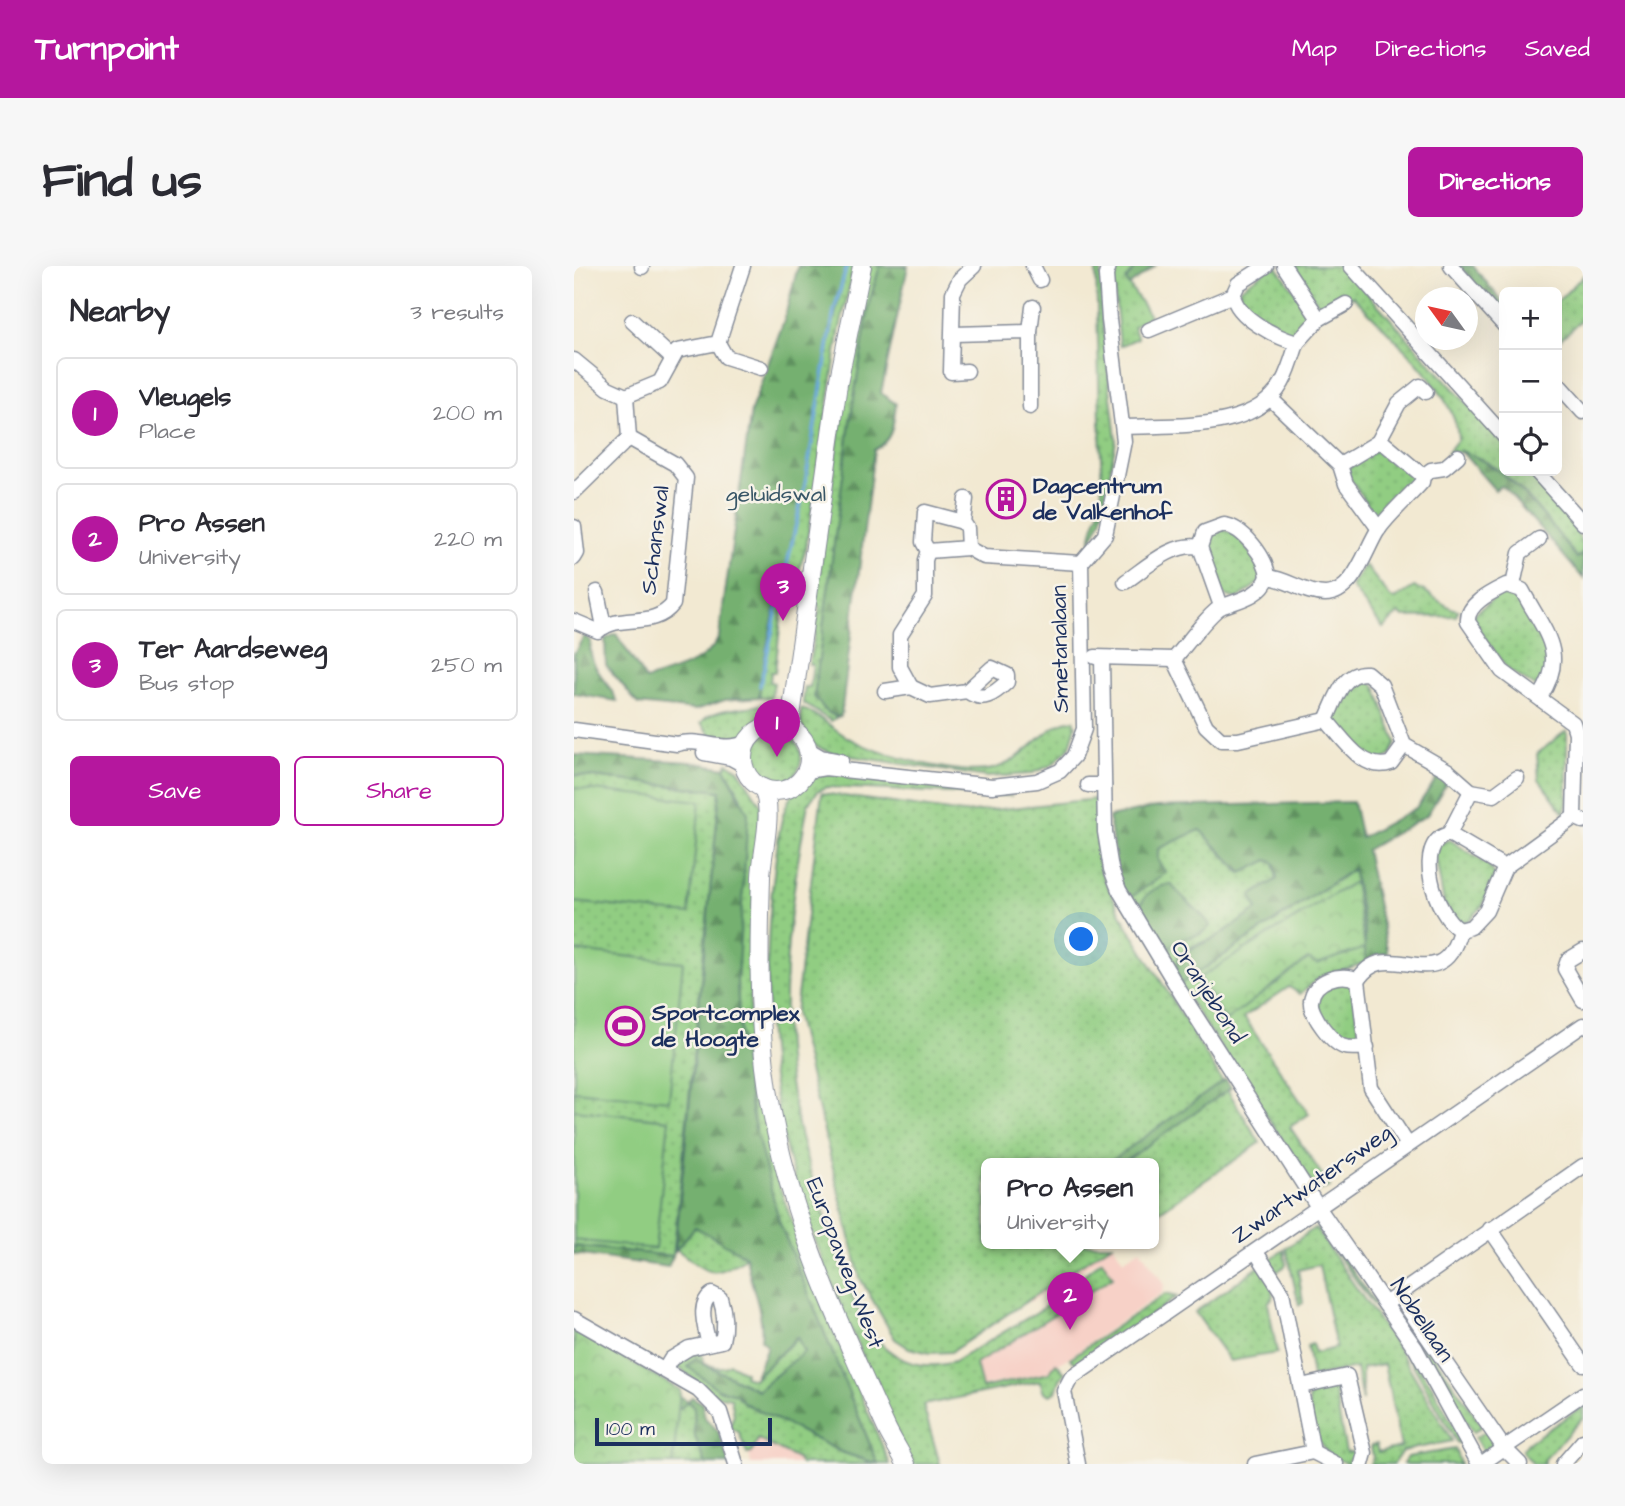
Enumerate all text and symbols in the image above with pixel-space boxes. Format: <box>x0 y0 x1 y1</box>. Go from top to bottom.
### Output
text: Turnpoint <box>35 26 179 72</box>
text: Map <box>1292 32 1337 66</box>
text: Directions <box>1375 32 1487 66</box>
text: Saved <box>1525 32 1590 66</box>
button: Directions <box>1408 147 1583 217</box>
text: Find us <box>42 148 202 216</box>
north arrow <box>1415 287 1478 350</box>
map controls <box>1499 287 1562 476</box>
button: + <box>1499 287 1562 350</box>
text: Nearby <box>70 291 170 333</box>
text: 3 results <box>410 296 504 328</box>
button: − <box>1499 350 1562 413</box>
text: Vleugels <box>139 379 231 415</box>
text: 1 <box>94 397 96 429</box>
text: 200 m <box>433 397 502 429</box>
button: locate <box>1499 413 1562 476</box>
text: Place <box>139 415 196 447</box>
place label: Dagcentrum de Valkenhof <box>1032 470 1174 528</box>
park label: geluidswal <box>726 478 826 511</box>
building icon: Dagcentrum de Valkenhof <box>985 478 1027 520</box>
street label: Schanswal <box>632 484 678 596</box>
text: Pro Assen <box>139 505 265 541</box>
text: 2 <box>88 523 102 555</box>
text: 220 m <box>434 523 502 555</box>
text: University <box>139 541 241 573</box>
pin: 3 <box>760 563 806 621</box>
street label: Smetanalaan <box>1043 585 1077 713</box>
text: Ter Aardseweg <box>139 631 327 667</box>
text: 3 <box>89 649 101 681</box>
text: 250 m <box>431 649 502 681</box>
text: Bus stop <box>139 667 234 699</box>
pin: 1 <box>754 699 800 757</box>
button: Save <box>70 756 280 826</box>
button: Share <box>294 756 504 826</box>
your location <box>1064 922 1098 956</box>
street label: Oranjebond <box>1163 934 1253 1050</box>
place label: Sportcomplex de Hoogte <box>651 997 801 1056</box>
sports icon: Sportcomplex de Hoogte <box>604 1005 646 1047</box>
street label: Zwartwatersweg <box>1225 1116 1399 1252</box>
popup <box>981 1158 1159 1249</box>
text: Pro Assen <box>1007 1170 1133 1206</box>
street label: Europaweg-West <box>797 1173 893 1354</box>
text: University <box>1007 1206 1109 1238</box>
pin: 2 <box>1047 1272 1093 1330</box>
street label: Nobellaan <box>1382 1272 1462 1368</box>
scale bar <box>595 1415 772 1447</box>
text: 100 m <box>606 1416 655 1443</box>

